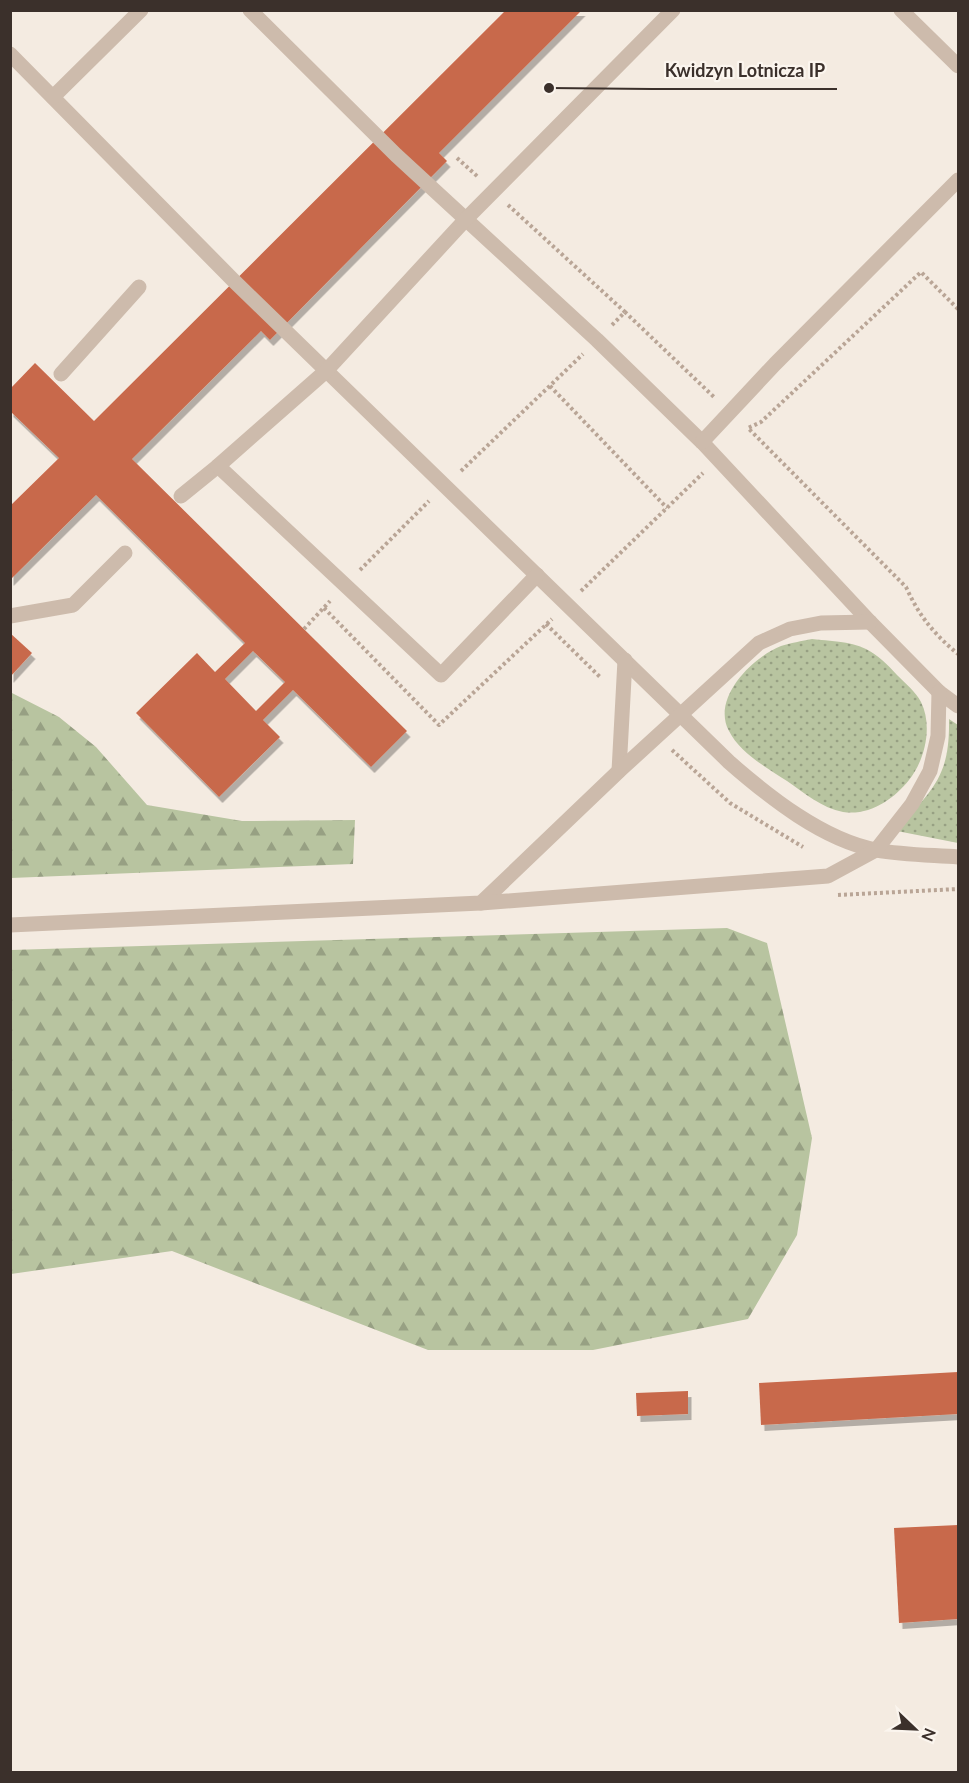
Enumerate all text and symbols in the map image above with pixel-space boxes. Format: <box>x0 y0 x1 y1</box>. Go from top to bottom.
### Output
callout: Kwidzyn Lotnicza IP <box>652 53 837 89</box>
text: Kwidzyn Lotnicza IP <box>665 59 825 81</box>
north arrow <box>885 1699 945 1759</box>
text: N <box>918 1726 940 1744</box>

